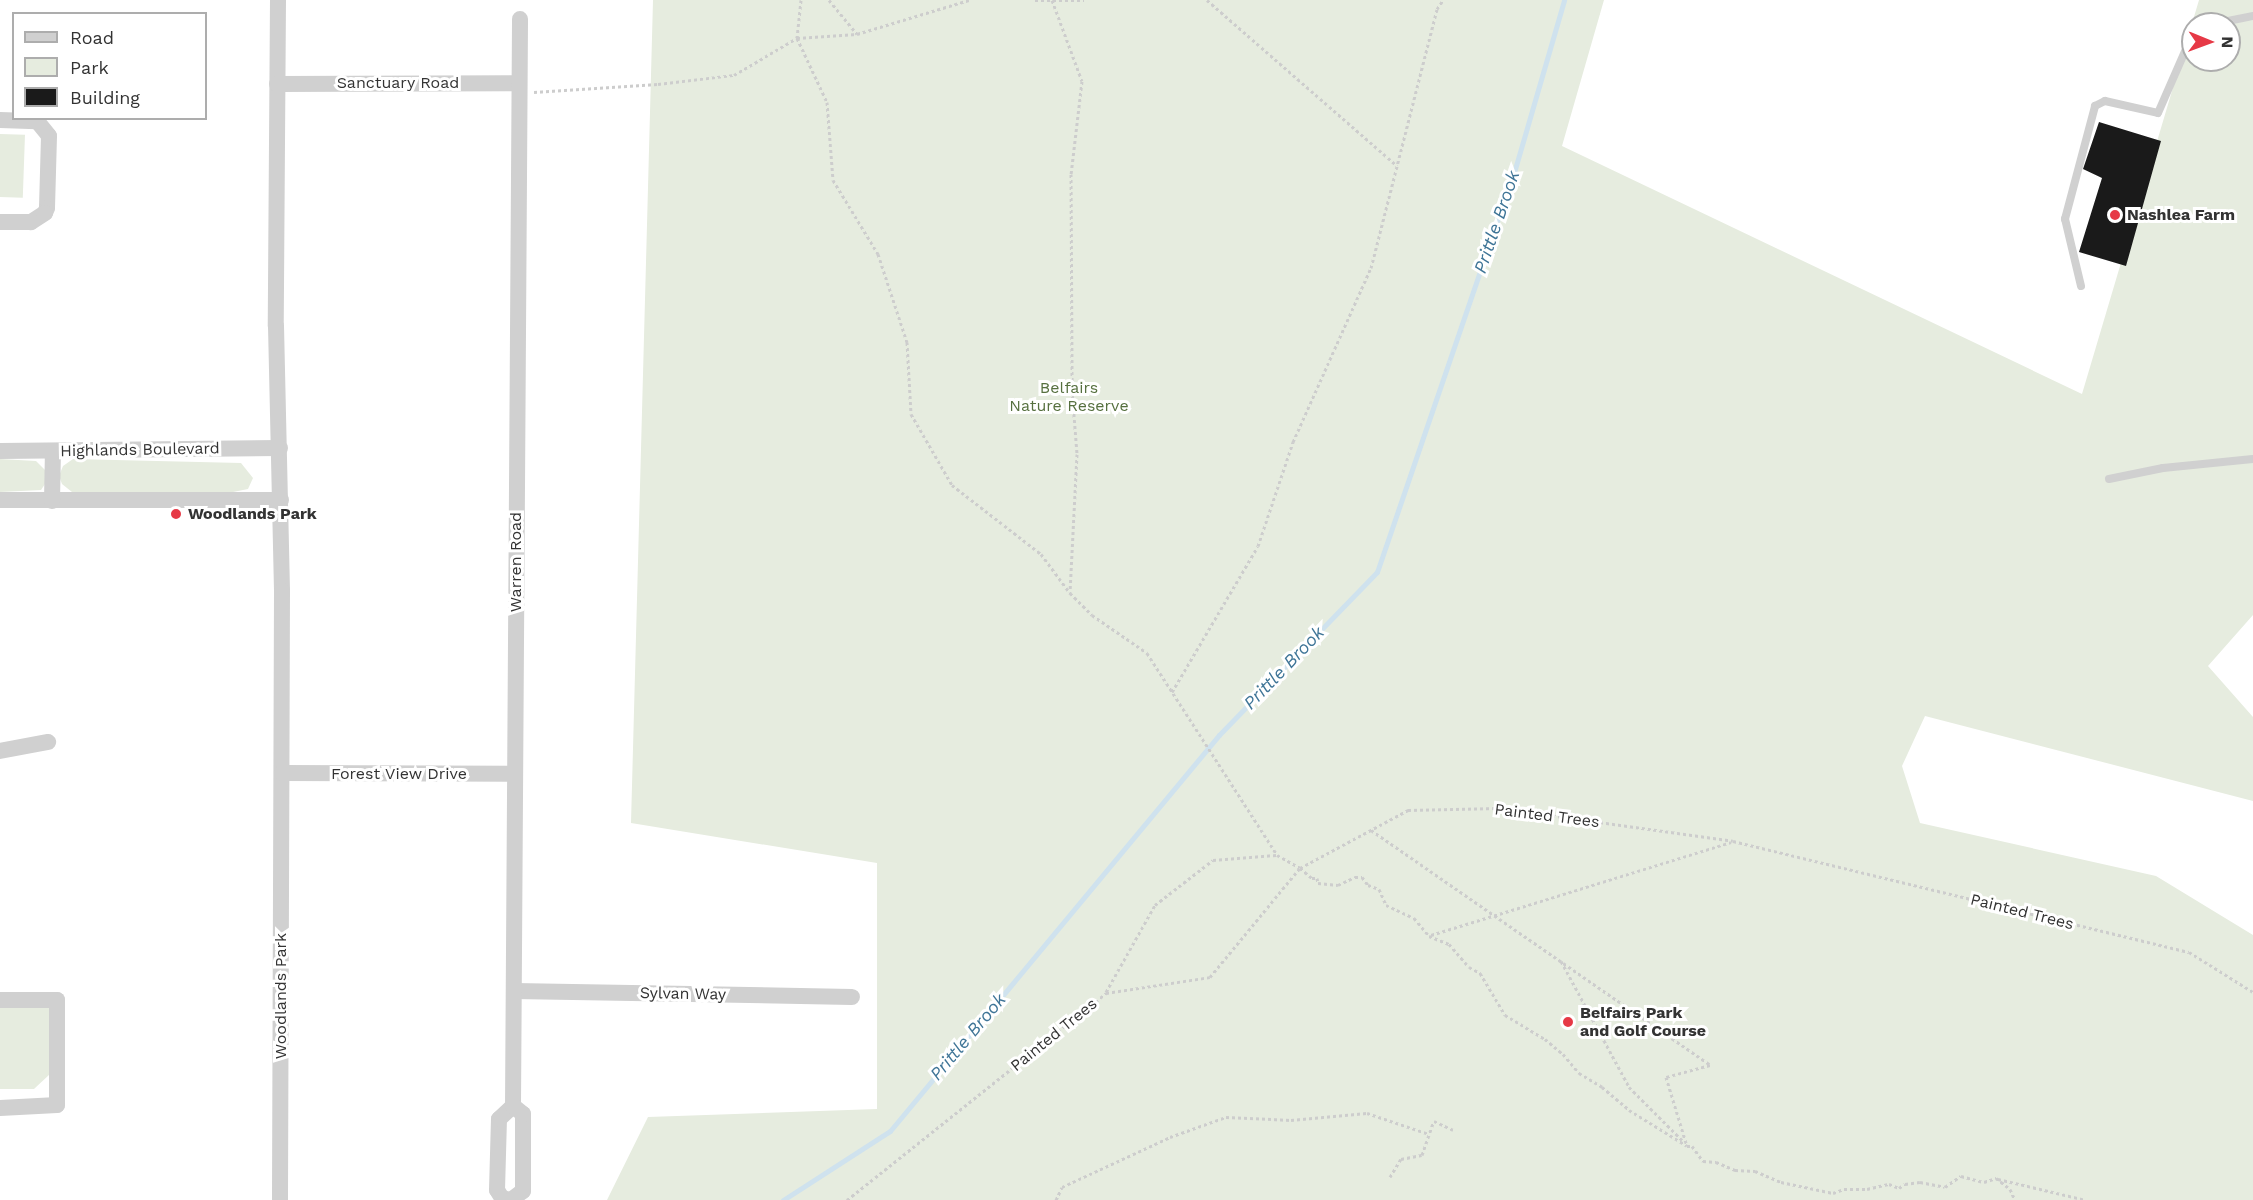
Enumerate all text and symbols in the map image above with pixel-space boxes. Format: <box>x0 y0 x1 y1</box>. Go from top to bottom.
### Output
legend <box>12 12 207 120</box>
north arrow <box>2181 12 2241 72</box>
text: Road <box>70 27 114 48</box>
text: N <box>2218 36 2237 48</box>
text: Park <box>70 57 109 78</box>
street label: Sanctuary Road <box>337 73 459 93</box>
text: Building <box>70 87 140 108</box>
water label: Prittle Brook <box>1469 168 1525 276</box>
place label: Nashlea Farm <box>2127 205 2235 225</box>
marker: Nashlea Farm <box>2108 208 2122 222</box>
park label: Belfairs Nature Reserve <box>1009 378 1129 416</box>
street label: Highlands Boulevard <box>60 439 220 461</box>
place label: Woodlands Park <box>188 504 317 524</box>
marker: Woodlands Park <box>169 507 183 521</box>
street label: Warren Road <box>506 512 526 612</box>
water label: Prittle Brook <box>1239 622 1329 714</box>
street label: Forest View Drive <box>331 764 467 784</box>
street label: Painted Trees <box>1493 800 1601 832</box>
street label: Painted Trees <box>1968 890 2076 934</box>
street label: Woodlands Park <box>271 933 291 1059</box>
street label: Sylvan Way <box>639 984 727 1004</box>
water label: Prittle Brook <box>925 989 1011 1085</box>
street label: Painted Trees <box>1007 994 1101 1076</box>
place label: Belfairs Park and Golf Course <box>1580 1003 1706 1041</box>
marker: Belfairs Park and Golf Course <box>1561 1015 1575 1029</box>

